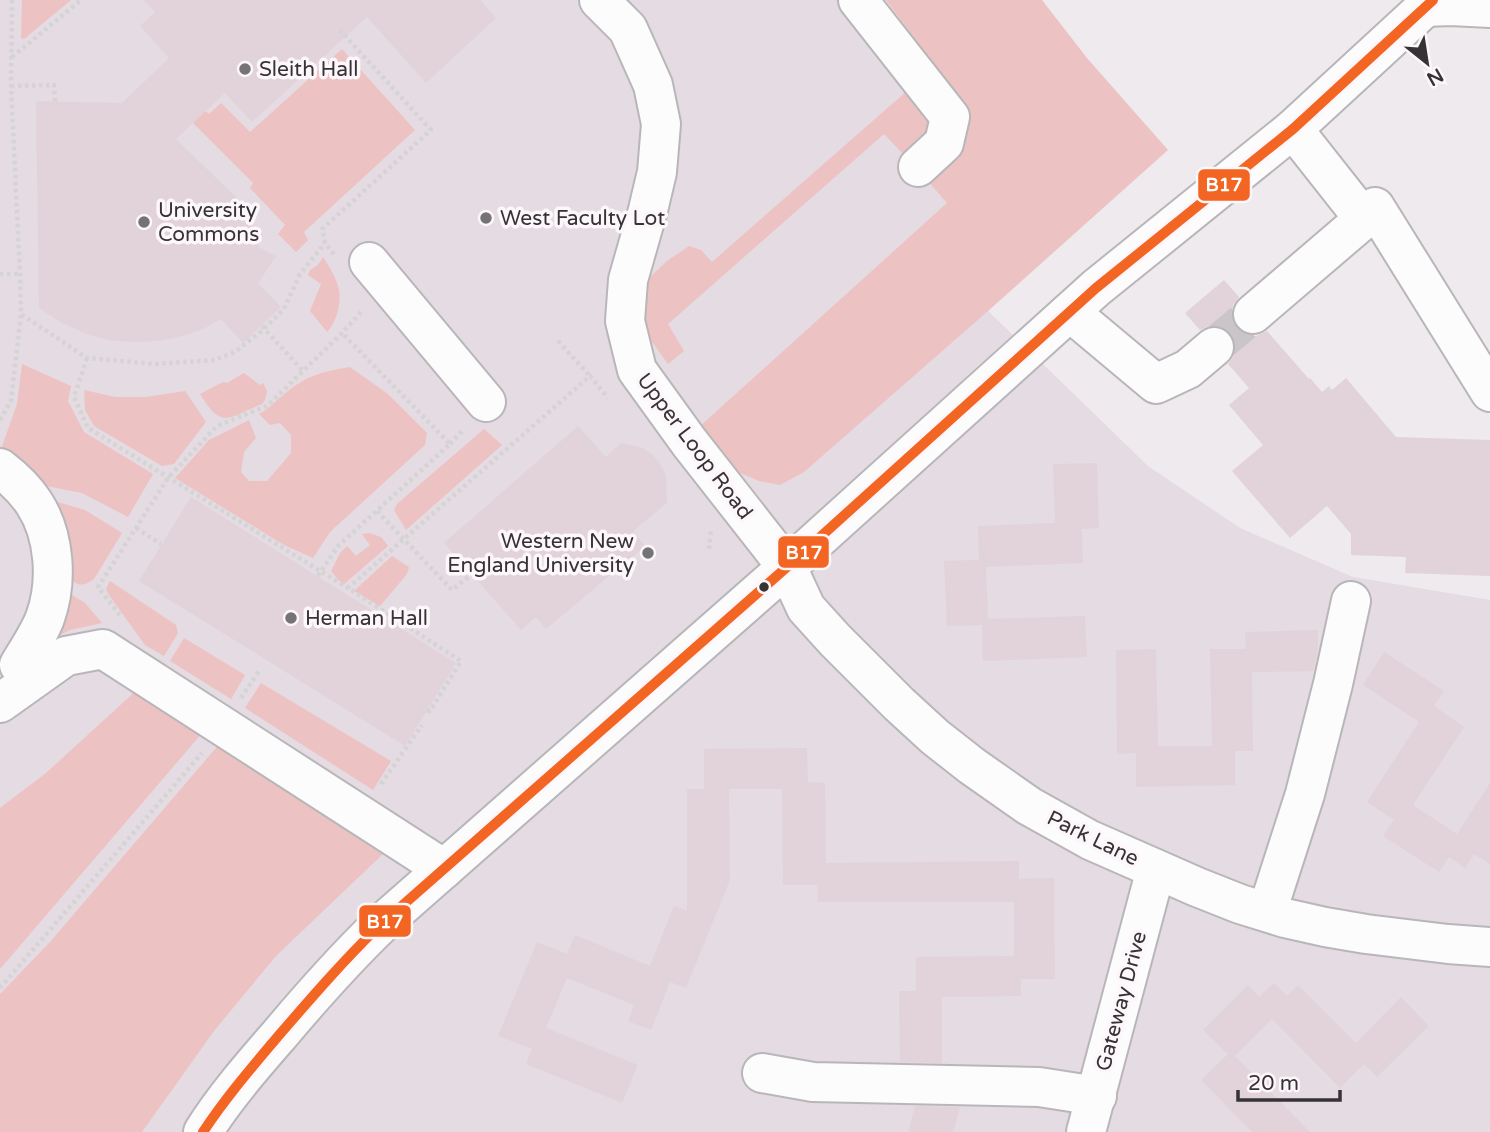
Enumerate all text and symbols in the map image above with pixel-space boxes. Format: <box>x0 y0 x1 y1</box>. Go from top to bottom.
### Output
north arrow <box>1392 28 1462 98</box>
place label: Sleith Hall <box>259 57 359 82</box>
marker: Sleith Hall <box>237 61 253 77</box>
text: N <box>1423 64 1447 90</box>
line badge: B17 <box>1197 168 1251 202</box>
text: B17 <box>1205 174 1243 196</box>
place label: University Commons <box>158 198 259 247</box>
place label: West Faculty Lot <box>500 206 665 231</box>
marker: West Faculty Lot <box>478 210 494 226</box>
marker: University Commons <box>136 214 152 230</box>
street label: Upper Loop Road <box>631 368 758 524</box>
place label: Western New England University <box>447 529 634 578</box>
line badge: B17 <box>777 535 830 569</box>
text: B17 <box>785 542 823 564</box>
marker: Western New England University <box>640 545 656 561</box>
unlabelled marker <box>757 580 771 594</box>
place label: Herman Hall <box>305 606 428 631</box>
marker: Herman Hall <box>283 610 299 626</box>
street label: Park Lane <box>1043 806 1143 871</box>
line badge: B17 <box>358 904 412 938</box>
text: B17 <box>366 911 404 933</box>
street label: Gateway Drive <box>1091 928 1152 1074</box>
scale bar <box>1238 1058 1340 1102</box>
text: 20 m <box>1248 1071 1299 1096</box>

